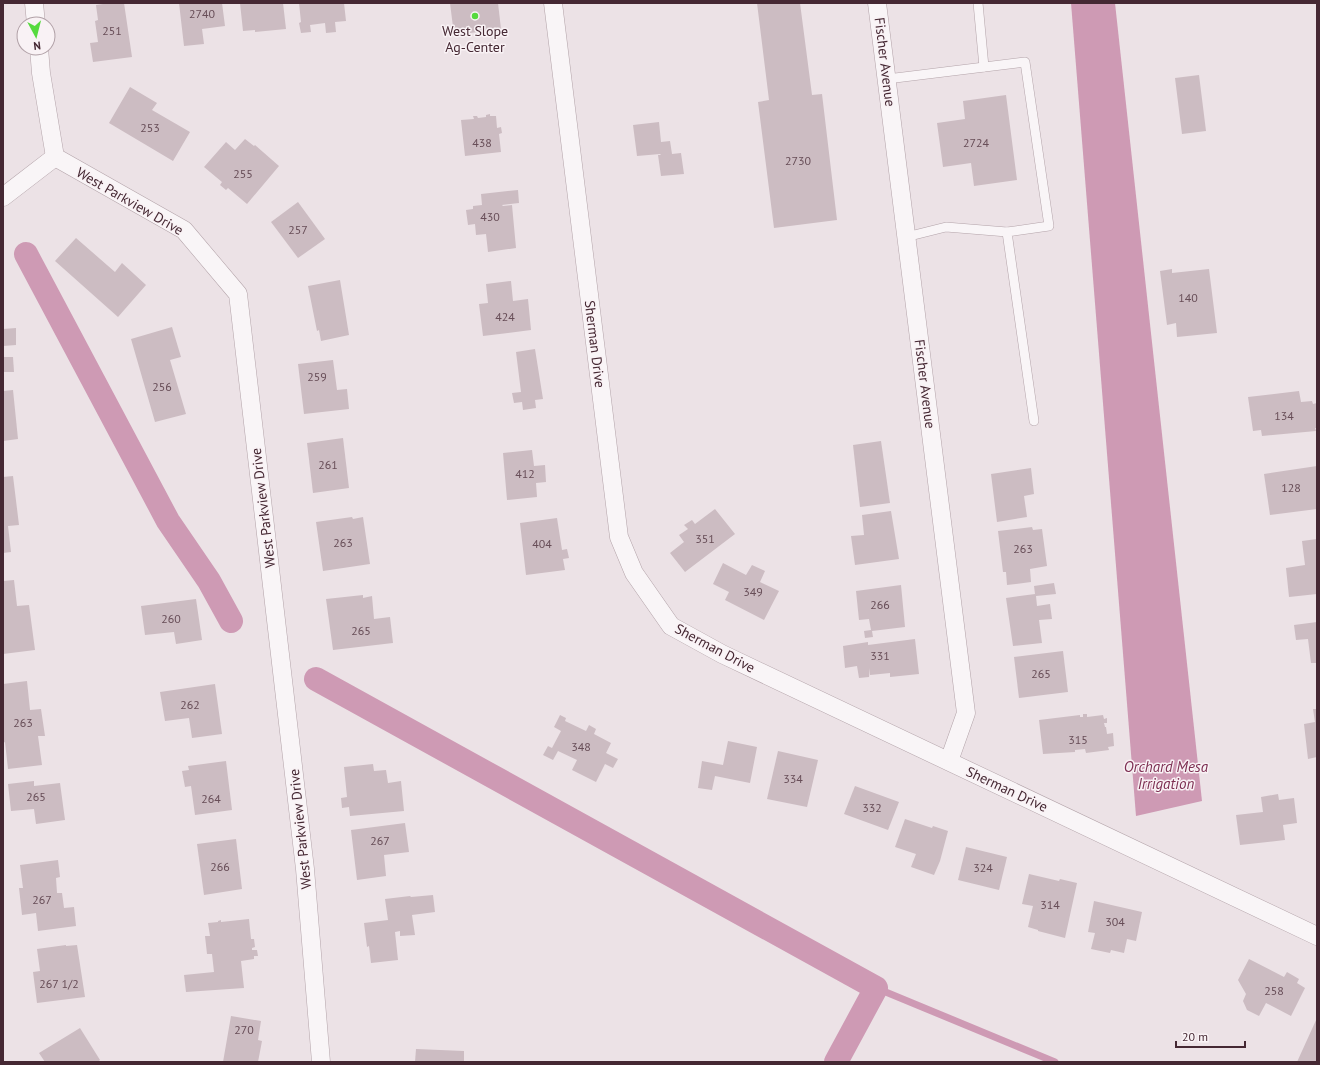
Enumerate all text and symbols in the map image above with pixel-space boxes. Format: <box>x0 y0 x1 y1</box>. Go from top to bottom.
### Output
house number: 2740 <box>189 6 216 21</box>
marker: West Slope Ag-Center <box>470 11 480 21</box>
north arrow <box>16 16 56 56</box>
street label: Fischer Avenue <box>871 16 899 108</box>
place label: West Slope Ag-Center <box>442 22 508 56</box>
house number: 251 <box>102 23 122 38</box>
text: N <box>33 39 42 53</box>
house number: 253 <box>140 120 160 135</box>
house number: 438 <box>472 135 492 150</box>
house number: 2724 <box>963 135 990 150</box>
house number: 2730 <box>785 153 812 168</box>
street label: West Parkview Drive <box>73 163 187 239</box>
house number: 255 <box>233 166 253 181</box>
house number: 430 <box>480 209 500 224</box>
house number: 257 <box>288 222 308 237</box>
house number: 140 <box>1178 290 1198 305</box>
street label: Sherman Drive <box>581 299 609 389</box>
house number: 424 <box>495 309 515 324</box>
street label: Fischer Avenue <box>911 338 939 430</box>
house number: 259 <box>307 369 327 384</box>
house number: 256 <box>152 379 172 394</box>
house number: 134 <box>1274 408 1294 423</box>
street label: West Parkview Drive <box>247 447 279 569</box>
house number: 261 <box>318 457 338 472</box>
house number: 412 <box>515 466 535 481</box>
house number: 128 <box>1281 480 1301 495</box>
house number: 351 <box>695 531 715 546</box>
house number: 263 <box>333 535 353 550</box>
house number: 404 <box>532 536 552 551</box>
house number: 263 <box>1013 541 1033 556</box>
house number: 349 <box>743 584 763 599</box>
house number: 266 <box>870 597 890 612</box>
house number: 260 <box>161 611 181 626</box>
street label: Sherman Drive <box>672 619 758 677</box>
house number: 265 <box>351 623 371 638</box>
house number: 331 <box>870 648 890 663</box>
house number: 265 <box>1031 666 1051 681</box>
house number: 262 <box>180 697 200 712</box>
house number: 263 <box>13 715 33 730</box>
house number: 315 <box>1068 732 1088 747</box>
house number: 348 <box>571 739 591 754</box>
water label: Orchard Mesa Irrigation <box>1124 757 1209 793</box>
street label: Sherman Drive <box>963 762 1051 816</box>
street label: West Parkview Drive <box>285 768 315 890</box>
house number: 334 <box>783 771 803 786</box>
house number: 265 <box>26 789 46 804</box>
house number: 264 <box>201 791 221 806</box>
house number: 332 <box>862 800 882 815</box>
house number: 267 <box>370 833 390 848</box>
house number: 266 <box>210 859 230 874</box>
house number: 324 <box>973 860 993 875</box>
house number: 267 <box>32 892 52 907</box>
house number: 314 <box>1040 897 1060 912</box>
house number: 304 <box>1105 914 1125 929</box>
house number: 267 1/2 <box>39 976 79 991</box>
house number: 258 <box>1264 983 1284 998</box>
house number: 270 <box>234 1022 254 1037</box>
scale bar <box>1176 1023 1245 1049</box>
text: 20 m <box>1182 1029 1208 1044</box>

